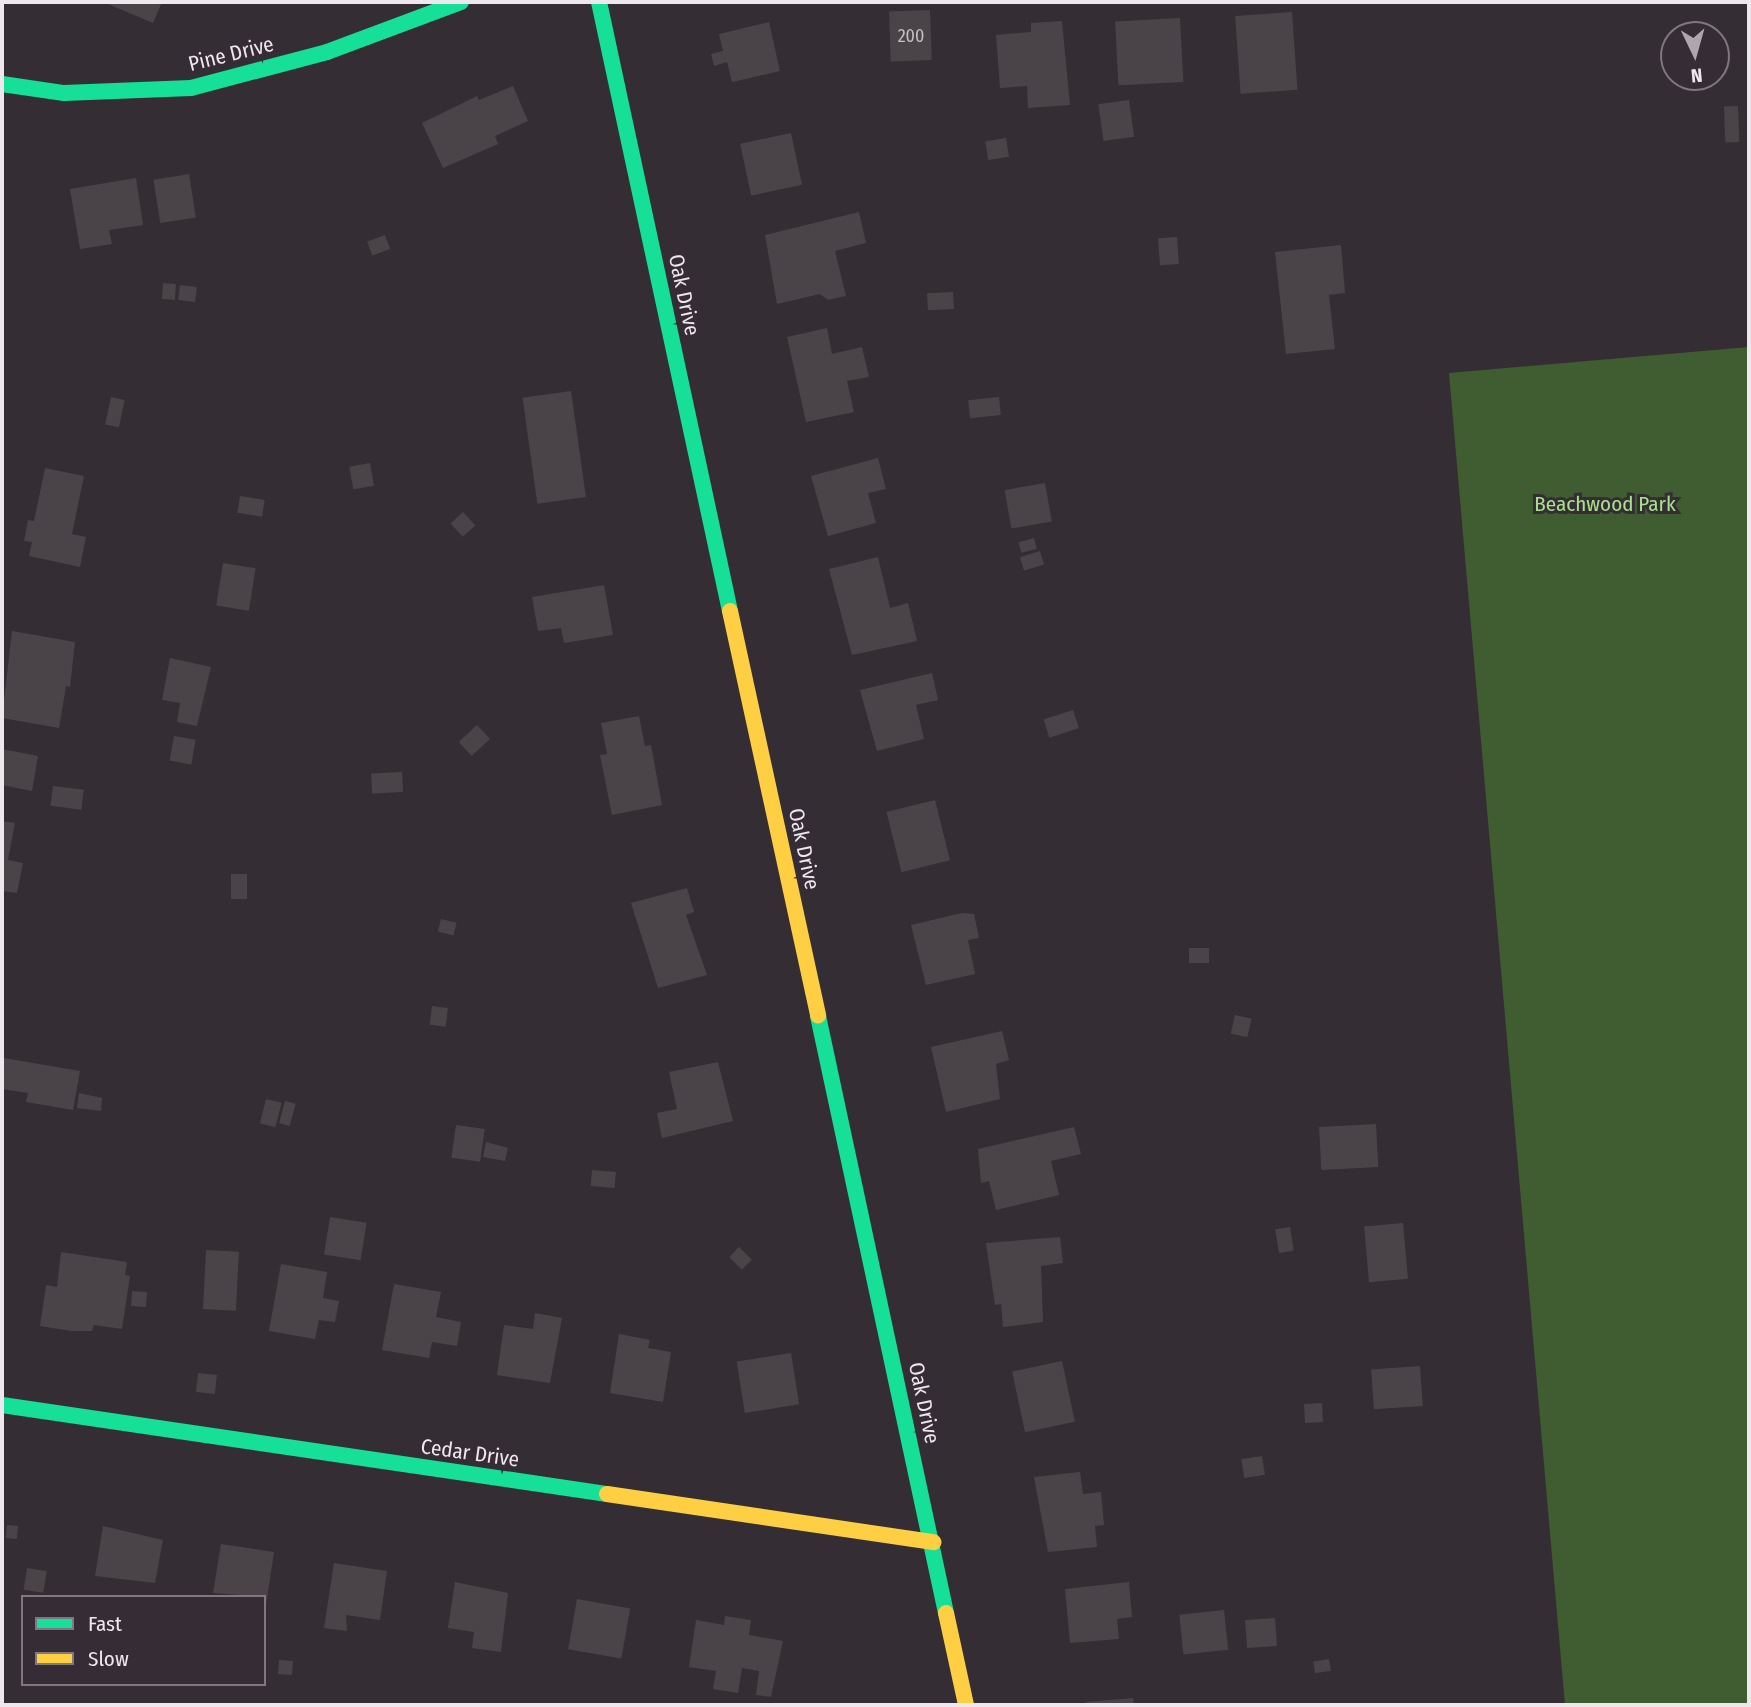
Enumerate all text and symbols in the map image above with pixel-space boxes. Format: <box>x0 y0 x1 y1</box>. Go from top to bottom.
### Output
north arrow <box>1660 21 1730 91</box>
house number: 200 <box>898 25 924 47</box>
street label: Pine Drive <box>186 31 276 77</box>
text: N <box>1690 63 1703 87</box>
street label: Oak Drive <box>663 252 705 338</box>
park label: Beachwood Park <box>1534 491 1676 517</box>
street label: Oak Drive <box>783 806 825 892</box>
street label: Oak Drive <box>903 1360 945 1446</box>
street label: Cedar Drive <box>419 1434 521 1472</box>
legend <box>21 1595 266 1686</box>
text: Fast <box>88 1611 122 1637</box>
text: Slow <box>88 1646 129 1672</box>

